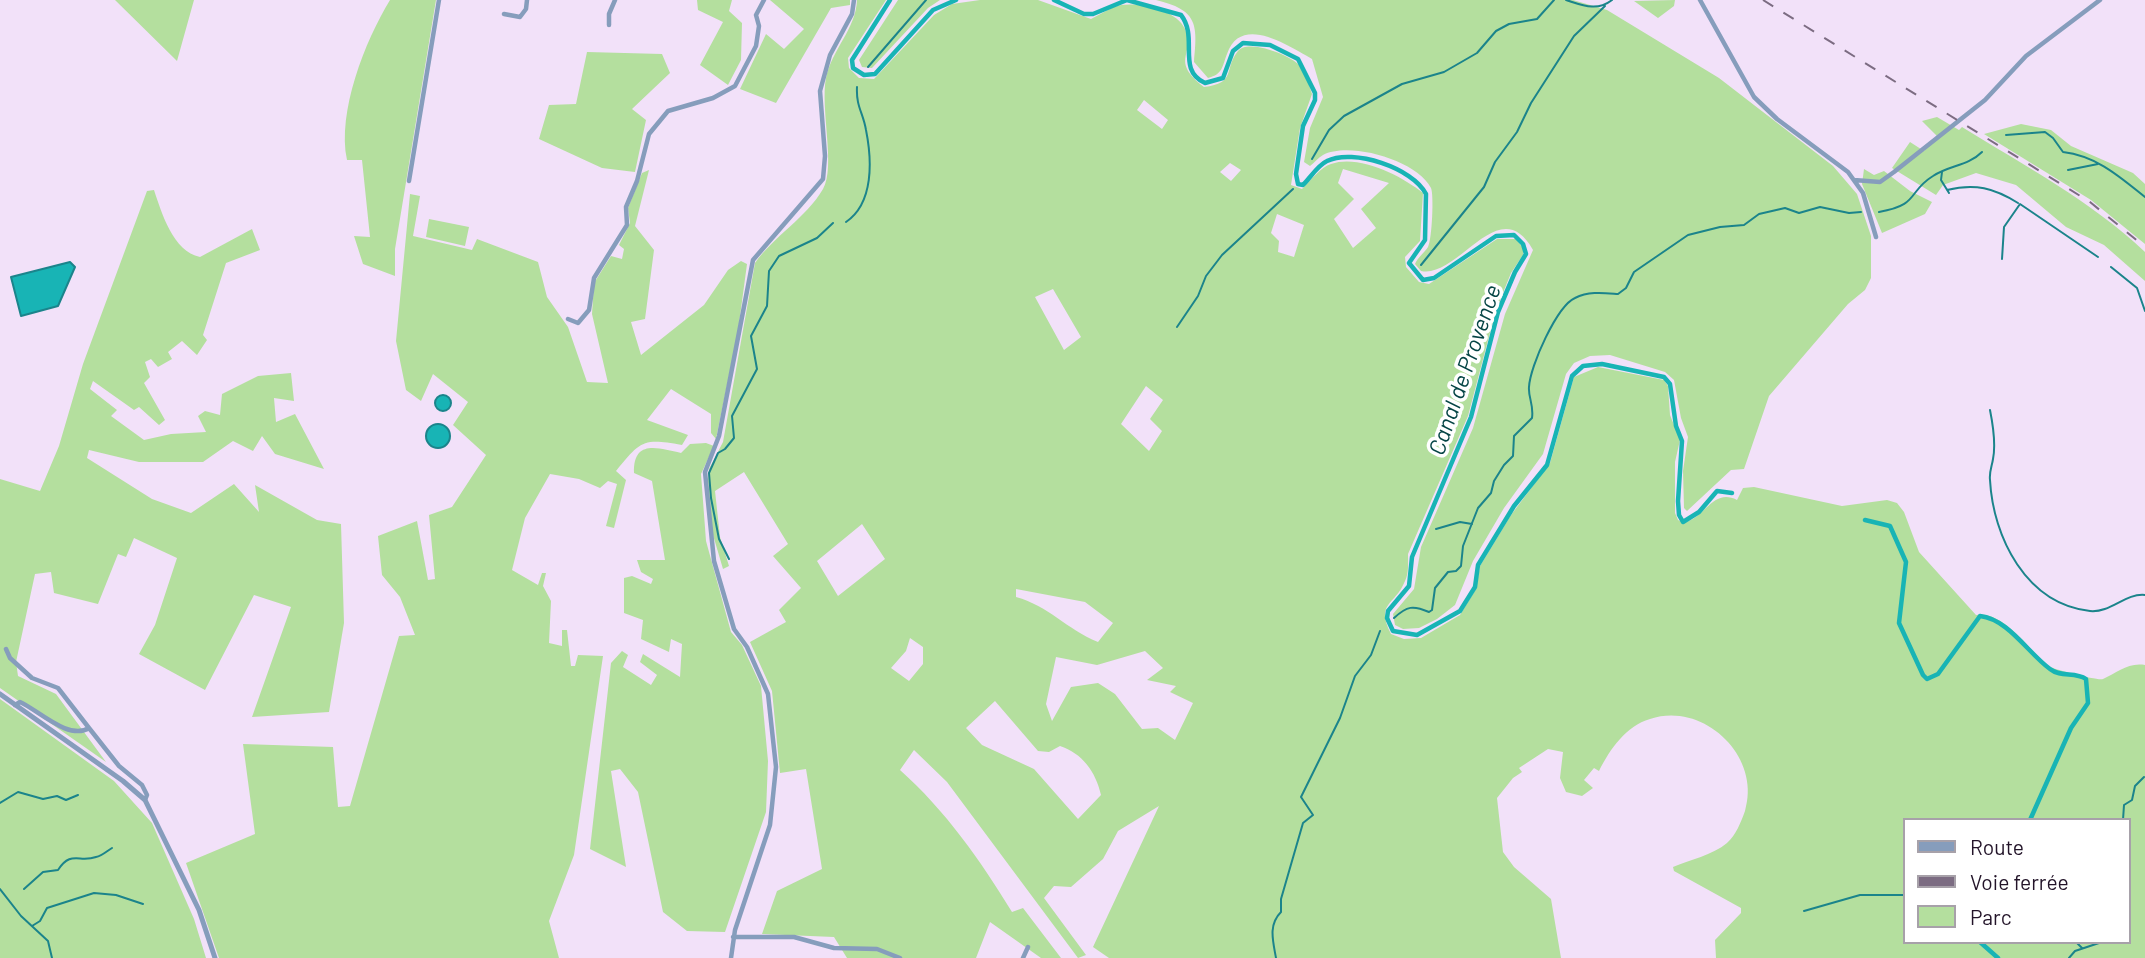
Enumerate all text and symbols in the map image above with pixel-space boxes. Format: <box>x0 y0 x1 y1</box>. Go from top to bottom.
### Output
water label: Canal de Provence <box>1423 281 1507 459</box>
legend <box>1904 818 2131 944</box>
text: Route <box>1970 834 2024 859</box>
text: Voie ferrée <box>1970 869 2069 894</box>
text: Parc <box>1970 904 2012 929</box>

